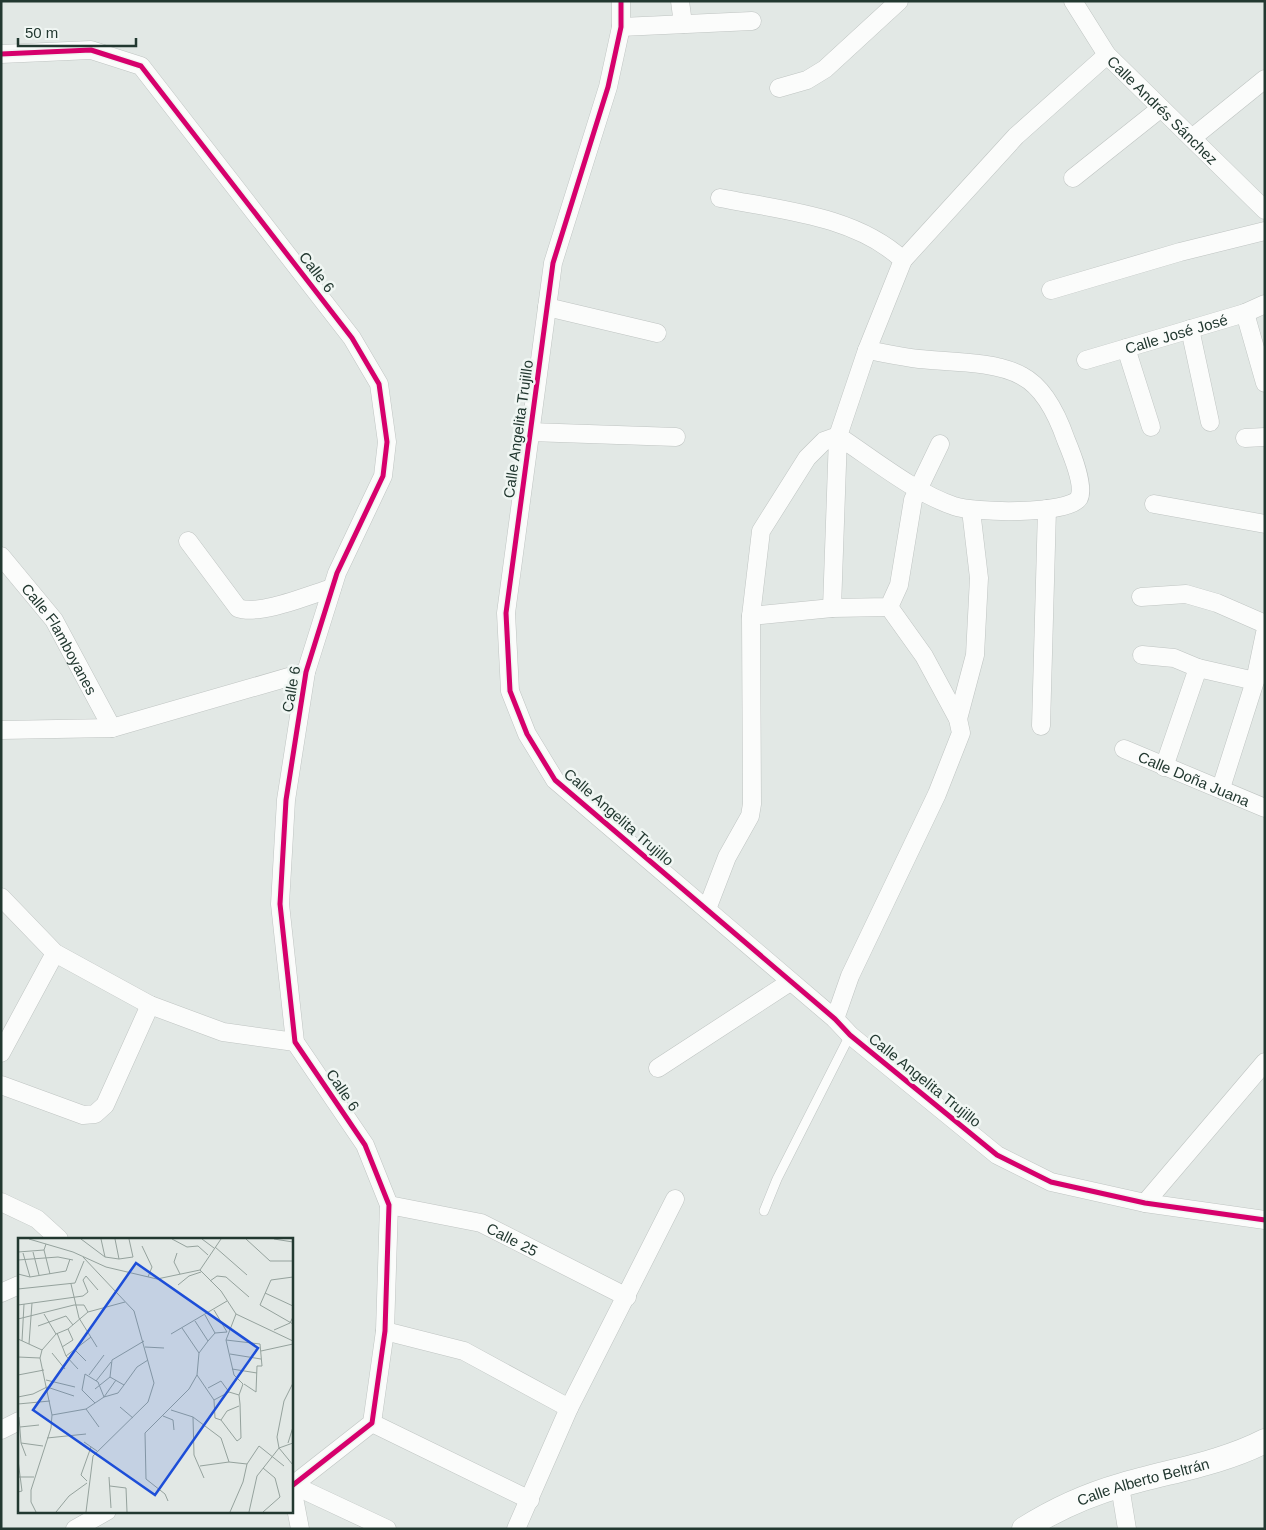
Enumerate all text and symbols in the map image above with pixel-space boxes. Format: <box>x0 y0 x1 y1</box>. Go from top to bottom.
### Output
scale bar <box>18 15 135 47</box>
text: 50 m <box>25 24 58 41</box>
street label: Calle Andrés Sánchez <box>1104 52 1221 168</box>
street label: Calle 6 <box>296 248 338 296</box>
street label: Calle José José <box>1123 310 1229 357</box>
street label: Calle Angelita Trujillo <box>500 359 536 499</box>
street label: Calle Flamboyanes <box>19 580 101 697</box>
street label: Calle 6 <box>279 665 303 713</box>
street label: Calle Doña Juana <box>1136 747 1253 809</box>
street label: Calle Angelita Trujillo <box>561 765 677 869</box>
street label: Calle Angelita Trujillo <box>866 1030 984 1130</box>
street label: Calle 6 <box>323 1066 363 1114</box>
street label: Calle 25 <box>484 1219 541 1259</box>
inset map <box>18 1238 292 1512</box>
street label: Calle Alberto Beltrán <box>1074 1454 1211 1509</box>

